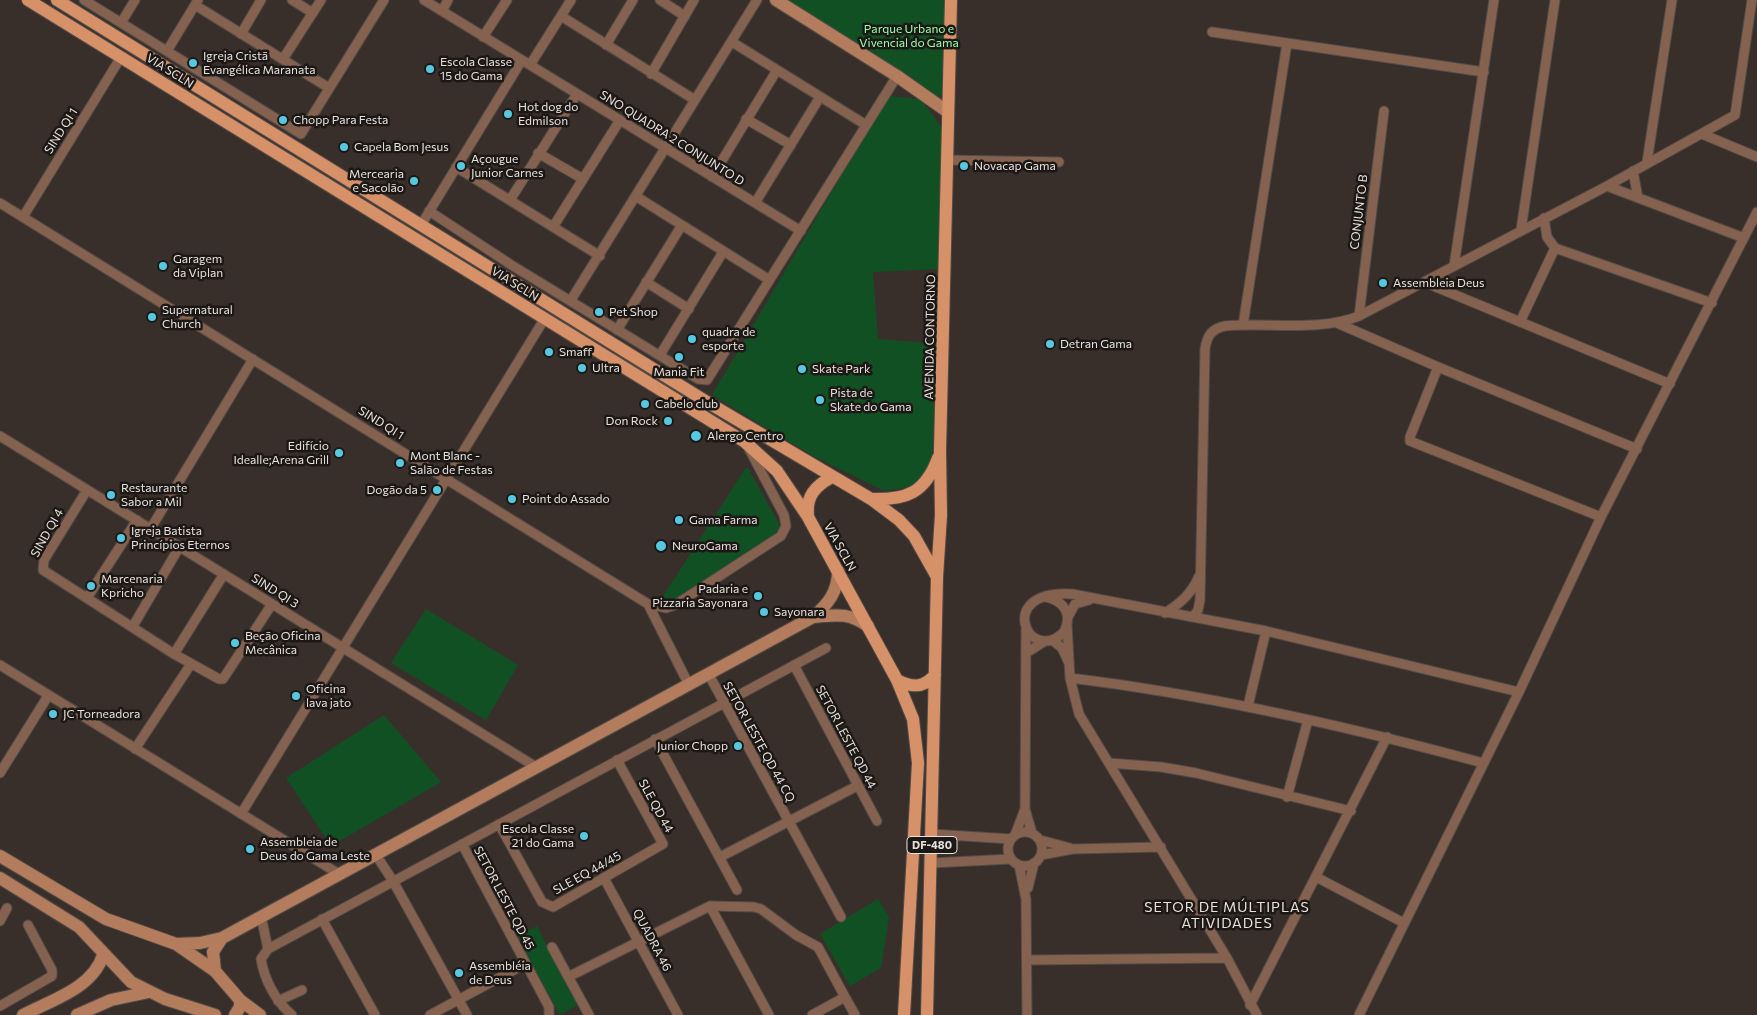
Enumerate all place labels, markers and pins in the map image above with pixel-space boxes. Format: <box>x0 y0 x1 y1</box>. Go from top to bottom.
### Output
place label: Igreja Cristã Evangélica Maranata <box>203 49 315 77</box>
place label: Escola Classe 15 do Gama <box>440 55 512 83</box>
marker: Igreja Cristã Evangélica Maranata <box>187 57 199 69</box>
marker: Escola Classe 15 do Gama <box>424 63 436 75</box>
place label: Hot dog do Edmilson <box>518 100 578 128</box>
marker: Hot dog do Edmilson <box>502 108 514 120</box>
place label: Chopp Para Festa <box>293 113 388 127</box>
marker: Chopp Para Festa <box>277 114 289 126</box>
place label: Capela Bom Jesus <box>354 140 449 154</box>
marker: Capela Bom Jesus <box>338 141 350 153</box>
place label: Açougue Junior Carnes <box>471 152 543 180</box>
place label: Novacap Gama <box>974 159 1056 173</box>
marker: Açougue Junior Carnes <box>455 160 467 172</box>
marker: Novacap Gama <box>958 160 970 172</box>
place label: Mercearia e Sacolão <box>349 167 404 195</box>
marker: Mercearia e Sacolão <box>408 175 420 187</box>
place label: Garagem da Viplan <box>173 252 223 280</box>
marker: Garagem da Viplan <box>157 260 169 272</box>
place label: Assembleia Deus <box>1393 276 1484 290</box>
marker: Assembleia Deus <box>1377 277 1389 289</box>
place label: Supernatural Church <box>162 303 233 331</box>
place label: Pet Shop <box>609 305 658 319</box>
marker: Pet Shop <box>593 306 605 318</box>
marker: Supernatural Church <box>146 311 158 323</box>
place label: quadra de esporte <box>702 325 755 353</box>
marker: quadra de esporte <box>686 333 698 345</box>
place label: Detran Gama <box>1060 337 1132 351</box>
marker: Detran Gama <box>1044 338 1056 350</box>
place label: Smaff <box>559 345 592 359</box>
marker: Smaff <box>543 346 555 358</box>
marker: Mania Fit <box>673 351 685 363</box>
place label: Ultra <box>592 361 620 375</box>
marker: Ultra <box>576 362 588 374</box>
place label: Skate Park <box>812 362 870 376</box>
marker: Skate Park <box>796 363 808 375</box>
place label: Mania Fit <box>653 365 705 379</box>
place label: Pista de Skate do Gama <box>830 386 911 414</box>
marker: Pista de Skate do Gama <box>814 394 826 406</box>
place label: Cabelo club <box>655 397 718 411</box>
marker: Cabelo club <box>639 398 651 410</box>
place label: Don Rock <box>606 414 658 428</box>
marker: Don Rock <box>662 415 674 427</box>
marker: Alergo Centro <box>689 429 703 443</box>
place label: Alergo Centro <box>707 429 783 443</box>
place label: Edifício Idealle;Arena Grill <box>233 439 329 467</box>
marker: Edifício Idealle;Arena Grill <box>333 447 345 459</box>
place label: Mont Blanc - Salão de Festas <box>410 449 493 477</box>
marker: Mont Blanc - Salão de Festas <box>394 457 406 469</box>
place label: Restaurante Sabor a Mil <box>121 481 187 509</box>
place label: Dogão da 5 <box>366 483 427 497</box>
marker: Dogão da 5 <box>431 484 443 496</box>
marker: Restaurante Sabor a Mil <box>105 489 117 501</box>
place label: Point do Assado <box>522 492 610 506</box>
marker: Point do Assado <box>506 493 518 505</box>
place label: Gama Farma <box>689 513 758 527</box>
marker: Gama Farma <box>673 514 685 526</box>
place label: Igreja Batista Princípios Eternos <box>131 524 230 552</box>
marker: Igreja Batista Princípios Eternos <box>115 532 127 544</box>
marker: NeuroGama <box>654 539 668 553</box>
place label: NeuroGama <box>672 539 738 553</box>
place label: Marcenaria Kpricho <box>101 572 163 600</box>
marker: Marcenaria Kpricho <box>85 580 97 592</box>
place label: Padaria e Pizzaria Sayonara <box>652 582 748 610</box>
marker: Padaria e Pizzaria Sayonara <box>752 590 764 602</box>
place label: Sayonara <box>774 605 824 619</box>
marker: Sayonara <box>758 606 770 618</box>
place label: Beção Oficina Mecânica <box>245 629 320 657</box>
marker: Beção Oficina Mecânica <box>229 637 241 649</box>
place label: Oficina lava jato <box>306 682 351 710</box>
marker: Oficina lava jato <box>290 690 302 702</box>
place label: JC Torneadora <box>63 707 140 721</box>
marker: JC Torneadora <box>47 708 59 720</box>
place label: Junior Chopp <box>657 739 728 753</box>
marker: Junior Chopp <box>732 740 744 752</box>
place label: Escola Classe 21 do Gama <box>502 822 574 850</box>
marker: Escola Classe 21 do Gama <box>578 830 590 842</box>
place label: Assembleia de Deus do Gama Leste <box>260 835 370 863</box>
marker: Assembleia de Deus do Gama Leste <box>244 843 256 855</box>
place label: Assembléia de Deus <box>469 959 531 987</box>
marker: Assembléia de Deus <box>453 967 465 979</box>

